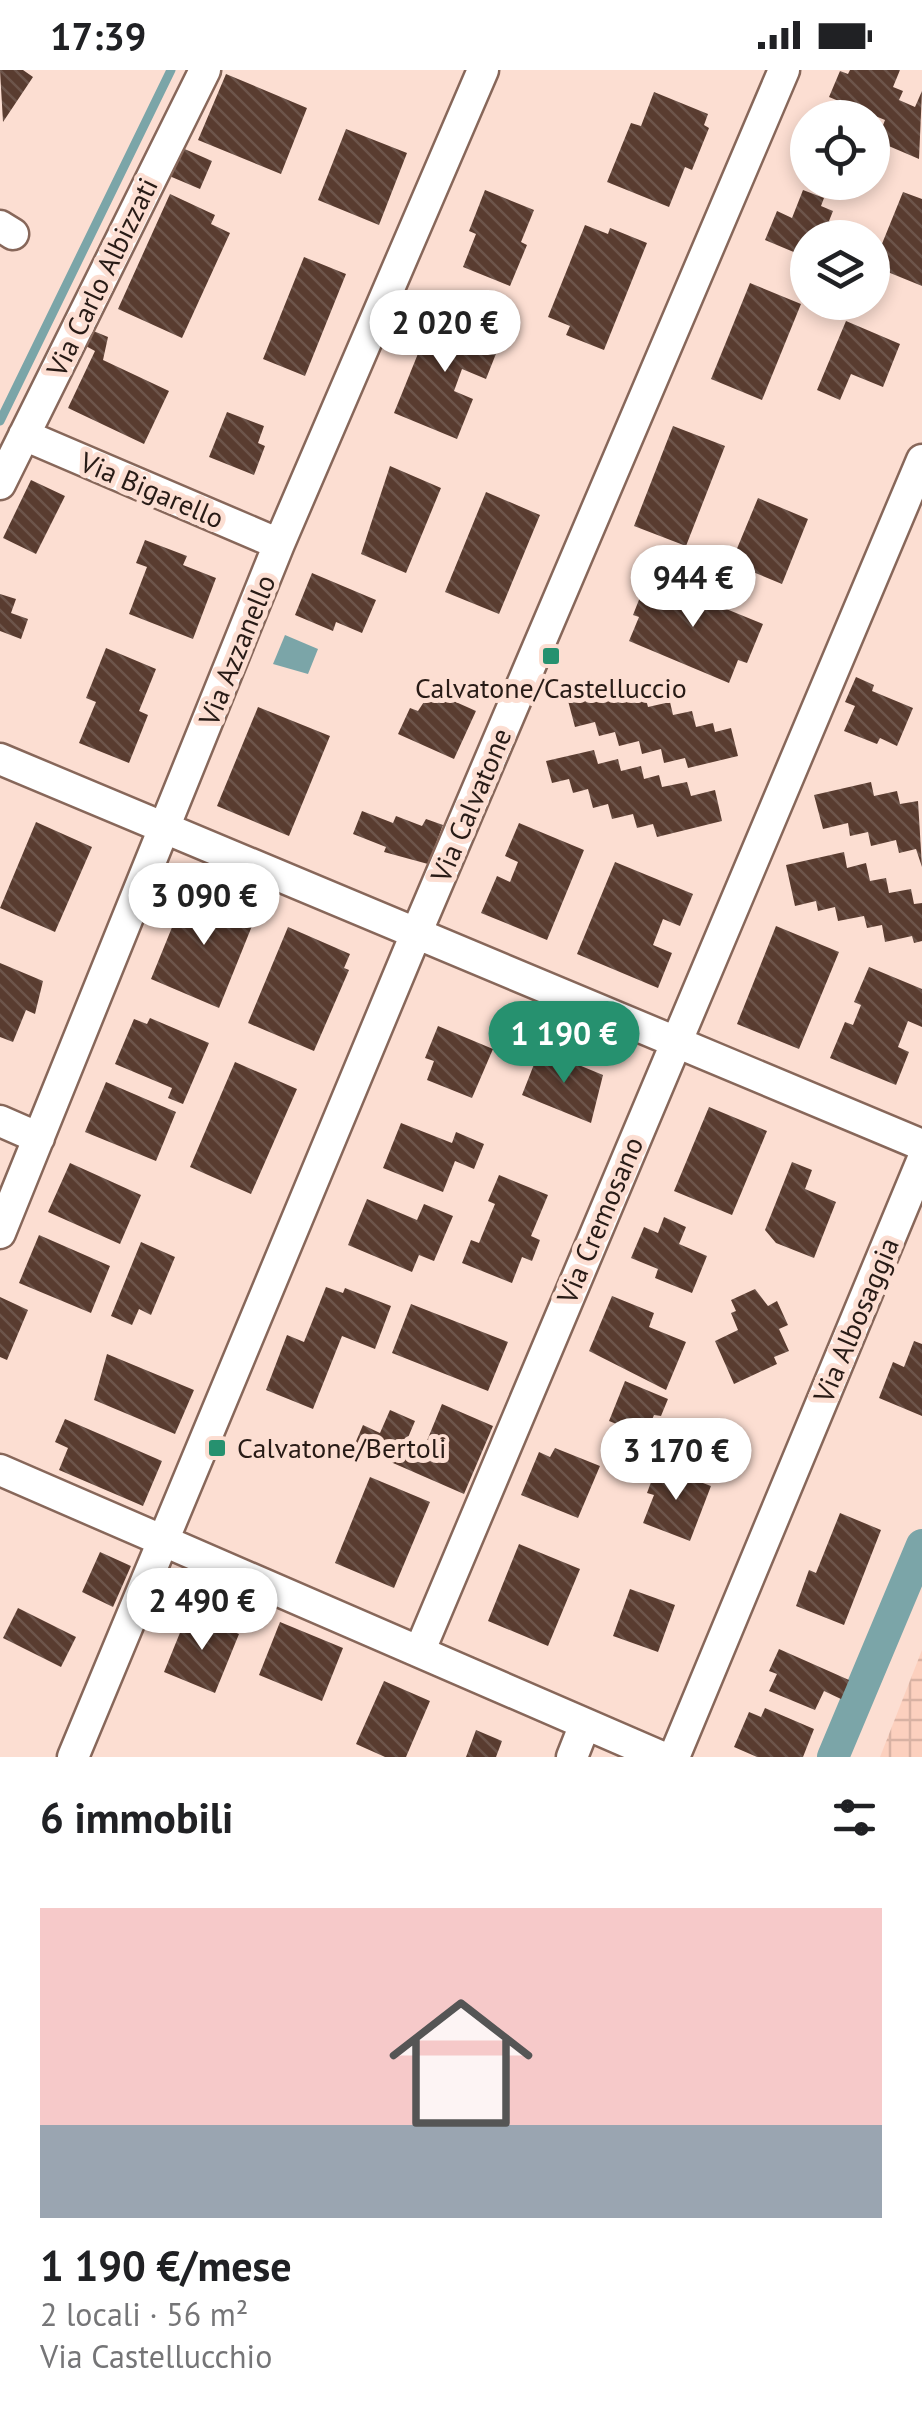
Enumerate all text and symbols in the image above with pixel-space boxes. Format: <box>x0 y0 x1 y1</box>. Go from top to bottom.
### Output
text: 17:39 <box>50 11 146 60</box>
map controls <box>790 100 890 320</box>
button: locate <box>790 100 890 200</box>
street label: Via Carlo Albizzati <box>37 171 166 383</box>
button: layers <box>790 220 890 320</box>
pin: 2 020 € <box>353 290 537 375</box>
text: 2 020 € <box>392 301 498 343</box>
street label: Via Bigarello <box>74 442 230 536</box>
pin: 944 € <box>623 545 763 630</box>
text: 944 € <box>653 556 733 598</box>
street label: Via Azzanello <box>189 569 284 732</box>
marker: Calvatone/Castelluccio <box>540 645 562 667</box>
place label: Calvatone/Castelluccio <box>415 669 687 706</box>
street label: Via Calvatone <box>421 722 520 888</box>
pin: 3 090 € <box>112 863 296 948</box>
text: 3 090 € <box>151 874 257 916</box>
pin: 1 190 € <box>472 1001 656 1086</box>
text: 1 190 € <box>511 1012 617 1054</box>
street label: Via Cremosano <box>547 1131 651 1310</box>
street label: Via Albosaggia <box>804 1232 907 1409</box>
pin: 3 170 € <box>584 1418 768 1503</box>
place label: Calvatone/Bertoli <box>237 1429 446 1466</box>
text: 3 170 € <box>623 1429 729 1471</box>
marker: Calvatone/Bertoli <box>206 1437 228 1459</box>
pin: 2 490 € <box>110 1568 294 1653</box>
text: 2 490 € <box>149 1579 255 1621</box>
text: 6 immobili <box>40 1790 233 1845</box>
icon: filters <box>827 1790 882 1845</box>
icon: home <box>371 1973 551 2153</box>
text: 1 190 €/mese <box>40 2238 292 2293</box>
text: 2 locali · 56 m² <box>40 2293 248 2335</box>
text: Via Castellucchio <box>40 2335 272 2377</box>

